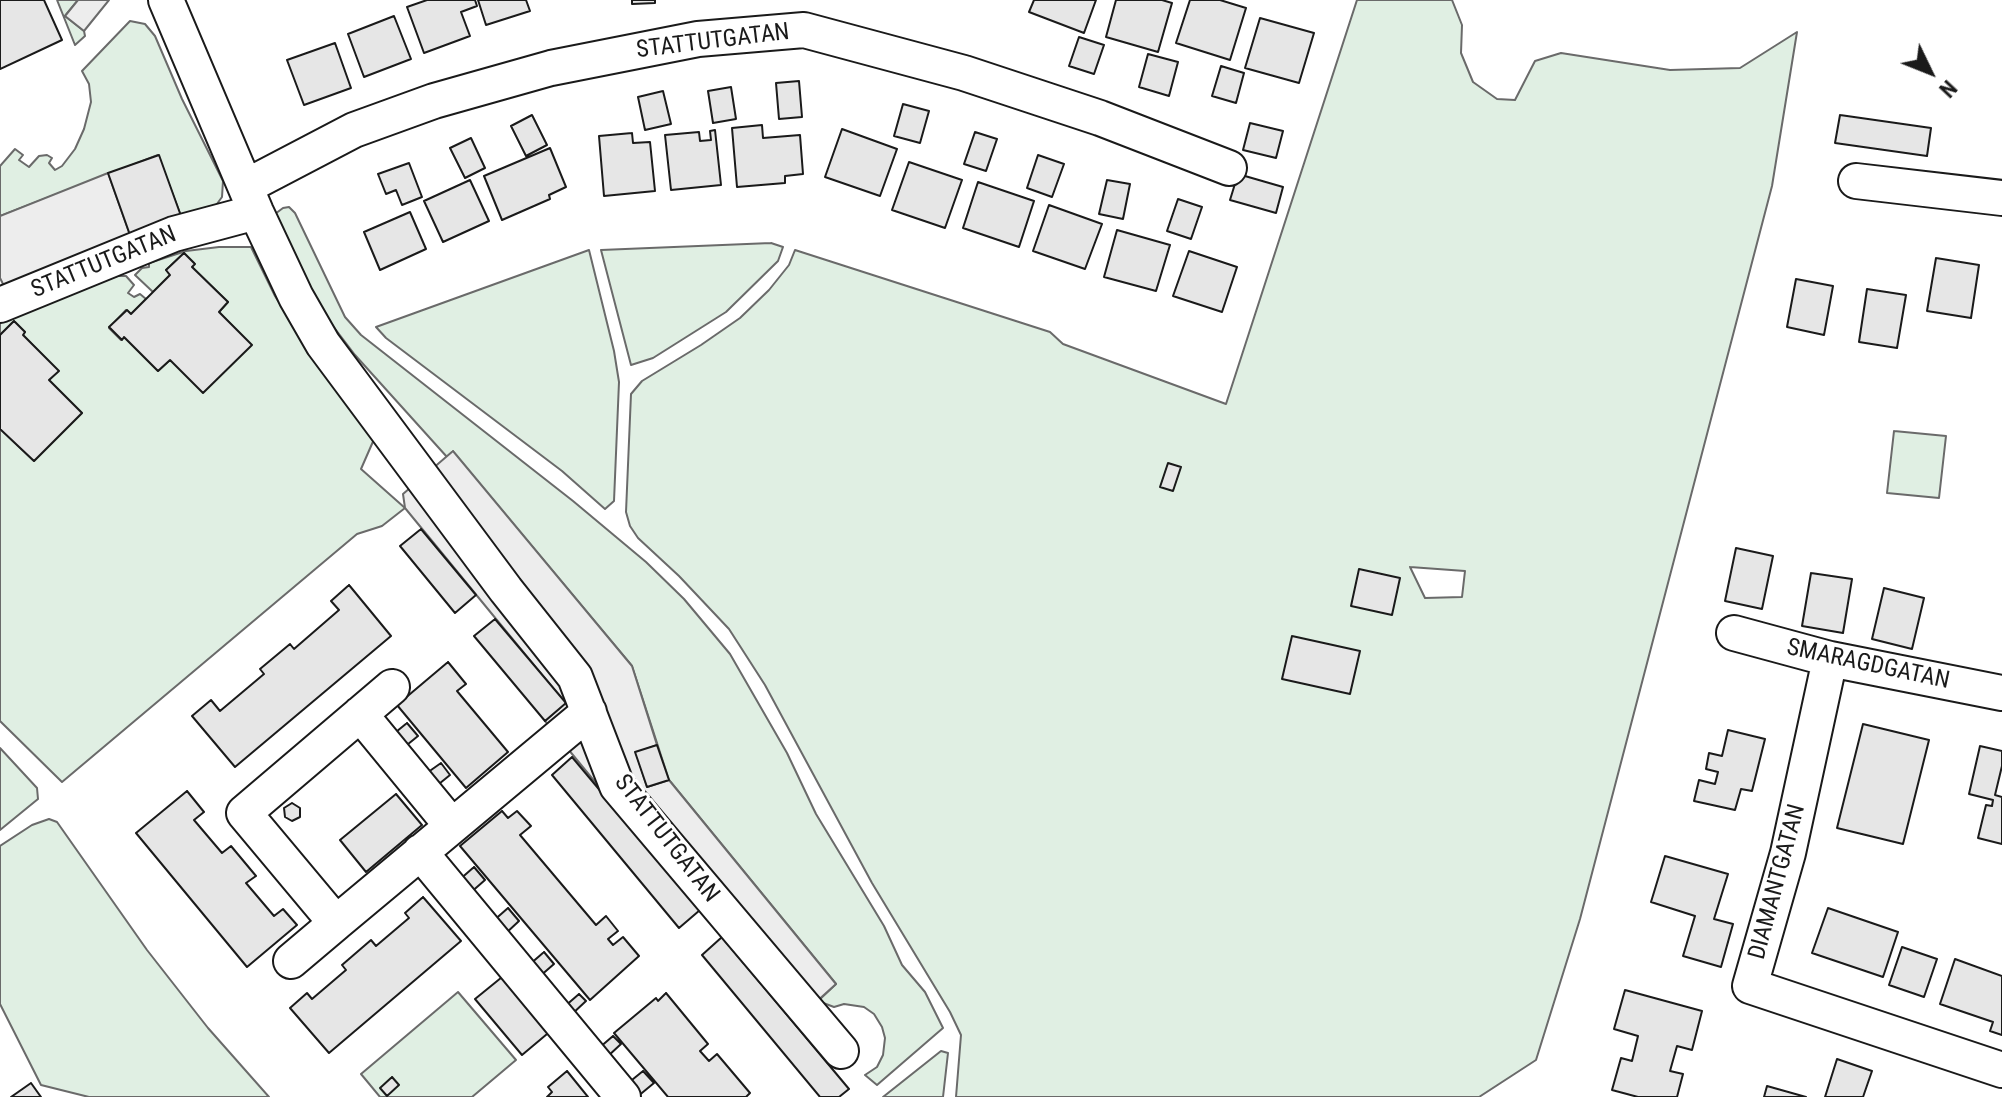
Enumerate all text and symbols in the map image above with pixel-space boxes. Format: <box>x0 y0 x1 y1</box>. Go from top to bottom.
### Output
street label: STATTUTGATAN <box>635 18 791 66</box>
north arrow <box>1890 32 1970 112</box>
text: N <box>1934 75 1962 102</box>
street label: STATTUTGATAN <box>27 221 181 305</box>
street label: SMARAGDGATAN <box>1784 634 1952 696</box>
street label: STATTUTGATAN <box>607 769 725 909</box>
street label: DIAMANTGATAN <box>1743 801 1813 963</box>

